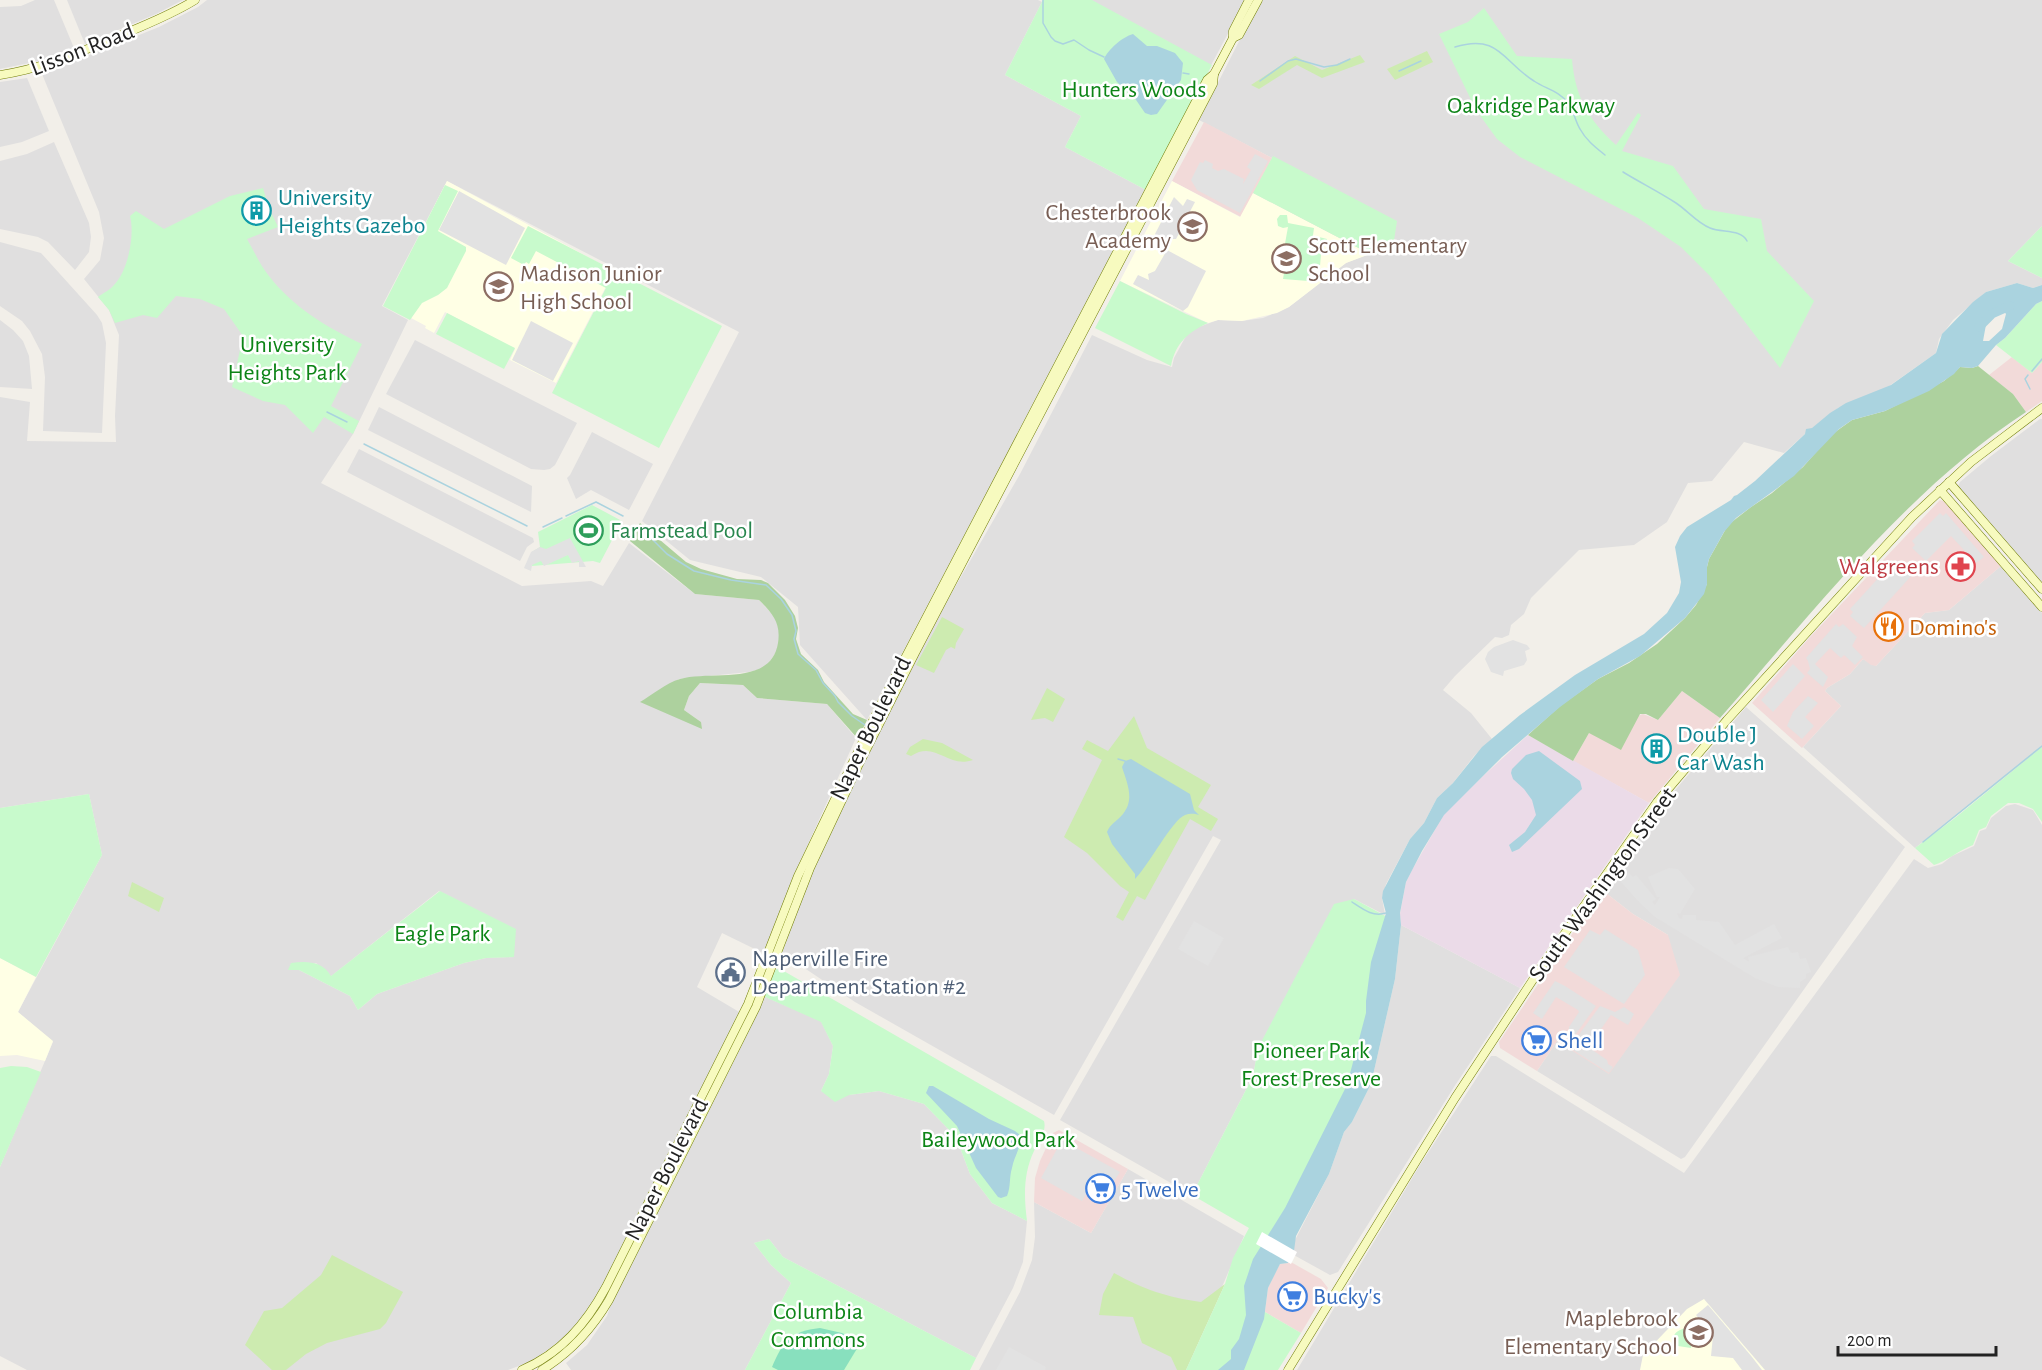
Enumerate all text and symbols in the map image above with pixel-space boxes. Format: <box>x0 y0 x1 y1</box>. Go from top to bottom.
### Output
street label: Lisson Road <box>27 19 138 81</box>
park label: Hunters Woods <box>1062 78 1206 102</box>
park label: Oakridge Parkway <box>1447 94 1615 118</box>
place label: University Heights Gazebo <box>278 186 425 238</box>
building icon: University Heights Gazebo <box>241 195 273 227</box>
place label: Chesterbrook Academy <box>1046 201 1171 253</box>
school or university icon: Chesterbrook Academy <box>1176 210 1208 242</box>
place label: Scott Elementary School <box>1308 234 1467 286</box>
school or university icon: Scott Elementary School <box>1271 243 1303 275</box>
place label: Madison Junior High School <box>520 262 662 314</box>
school or university icon: Madison Junior High School <box>483 271 515 303</box>
park label: University Heights Park <box>228 333 346 385</box>
sports icon: Farmstead Pool <box>573 514 605 546</box>
place label: Farmstead Pool <box>610 519 753 543</box>
pharmacy icon: Walgreens <box>1944 550 1976 582</box>
place label: Walgreens <box>1839 555 1939 579</box>
restaurant icon: Domino's <box>1872 611 1904 643</box>
place label: Domino's <box>1909 616 1997 640</box>
street label: Naper Boulevard <box>826 653 916 804</box>
place label: Double J Car Wash <box>1677 723 1765 775</box>
building icon: Double J Car Wash <box>1640 732 1672 764</box>
street label: South Washington Street <box>1525 783 1681 986</box>
park label: Eagle Park <box>394 922 490 946</box>
place label: Naperville Fire Department Station #2 <box>752 947 966 999</box>
public building icon: Naperville Fire Department Station #2 <box>715 956 747 988</box>
supermarket icon: Shell <box>1520 1024 1552 1056</box>
place label: Shell <box>1557 1029 1604 1053</box>
park label: Pioneer Park Forest Preserve <box>1241 1039 1381 1091</box>
street label: Naper Boulevard <box>621 1094 713 1245</box>
park label: Baileywood Park <box>921 1128 1075 1152</box>
supermarket icon: 5 Twelve <box>1084 1173 1116 1205</box>
place label: 5 Twelve <box>1121 1178 1199 1202</box>
supermarket icon: Bucky's <box>1276 1280 1308 1312</box>
place label: Bucky's <box>1313 1285 1381 1309</box>
park label: Columbia Commons <box>771 1300 865 1352</box>
place label: Maplebrook Elementary School <box>1504 1307 1678 1359</box>
school or university icon: Maplebrook Elementary School <box>1683 1316 1715 1348</box>
scale bar <box>1838 1319 1996 1357</box>
text: 200 m <box>1847 1332 1892 1350</box>

